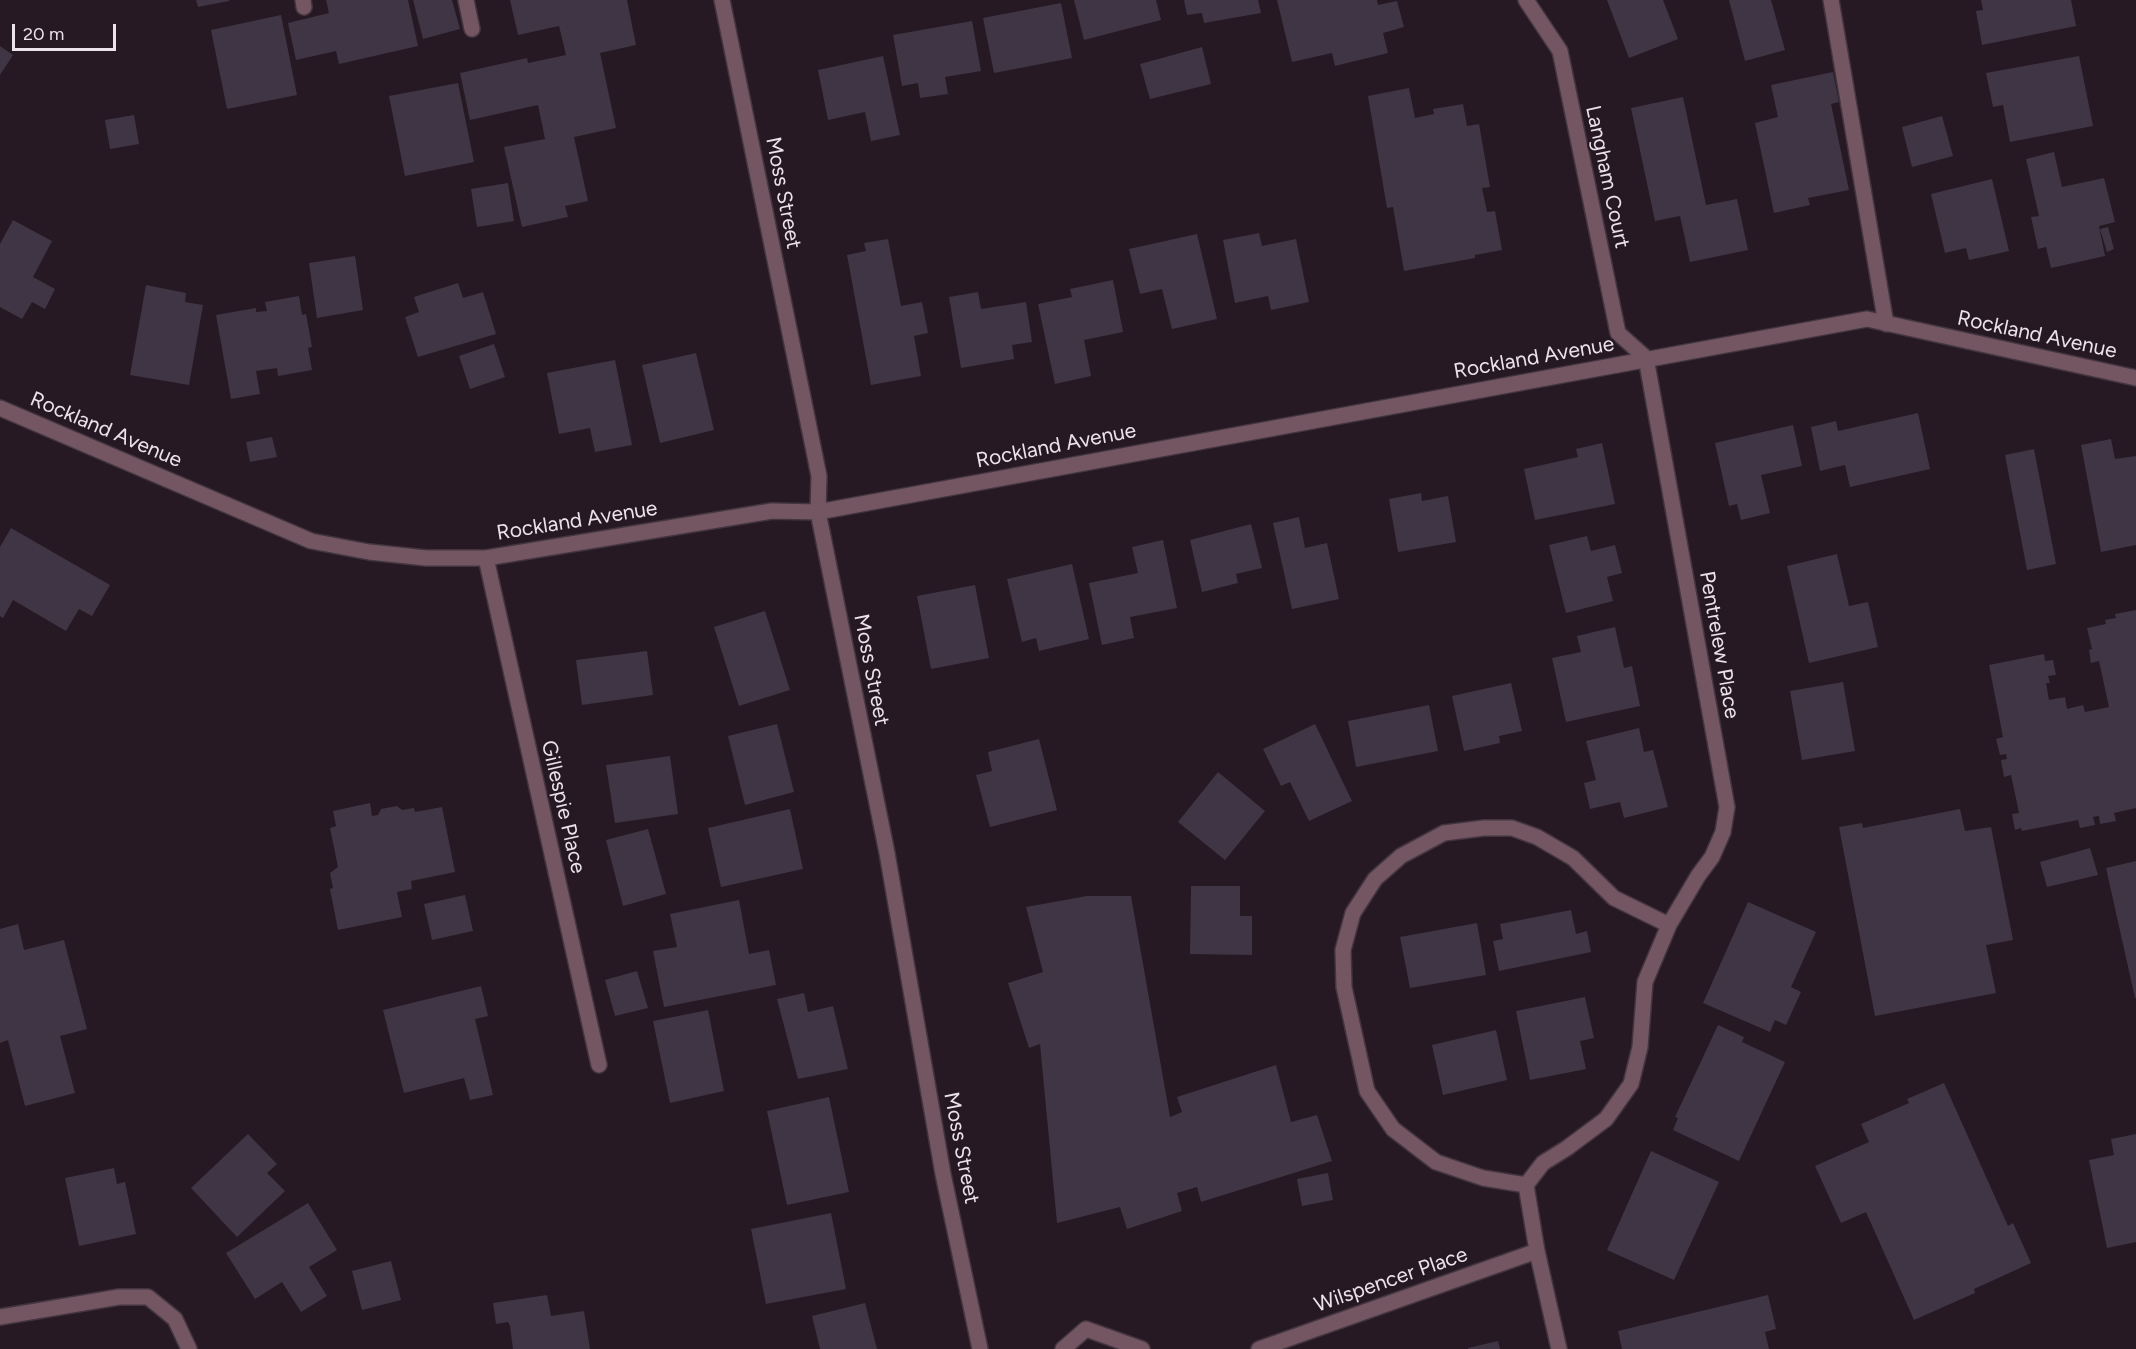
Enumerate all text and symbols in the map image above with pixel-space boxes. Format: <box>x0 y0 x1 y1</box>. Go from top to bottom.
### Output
scale bar <box>15 12 118 50</box>
text: 20 m <box>23 23 64 45</box>
street label: Langham Court <box>1580 103 1634 251</box>
street label: Moss Street <box>760 135 806 251</box>
street label: Rockland Avenue <box>1955 306 2119 364</box>
street label: Rockland Avenue <box>1452 331 1616 385</box>
street label: Rockland Avenue <box>26 387 186 473</box>
street label: Rockland Avenue <box>974 418 1138 474</box>
street label: Rockland Avenue <box>495 496 659 546</box>
street label: Pentrelew Place <box>1694 569 1744 721</box>
street label: Moss Street <box>848 612 894 728</box>
street label: Gillespie Place <box>535 738 591 876</box>
street label: Moss Street <box>938 1090 984 1206</box>
street label: Wilspencer Place <box>1311 1242 1471 1318</box>

